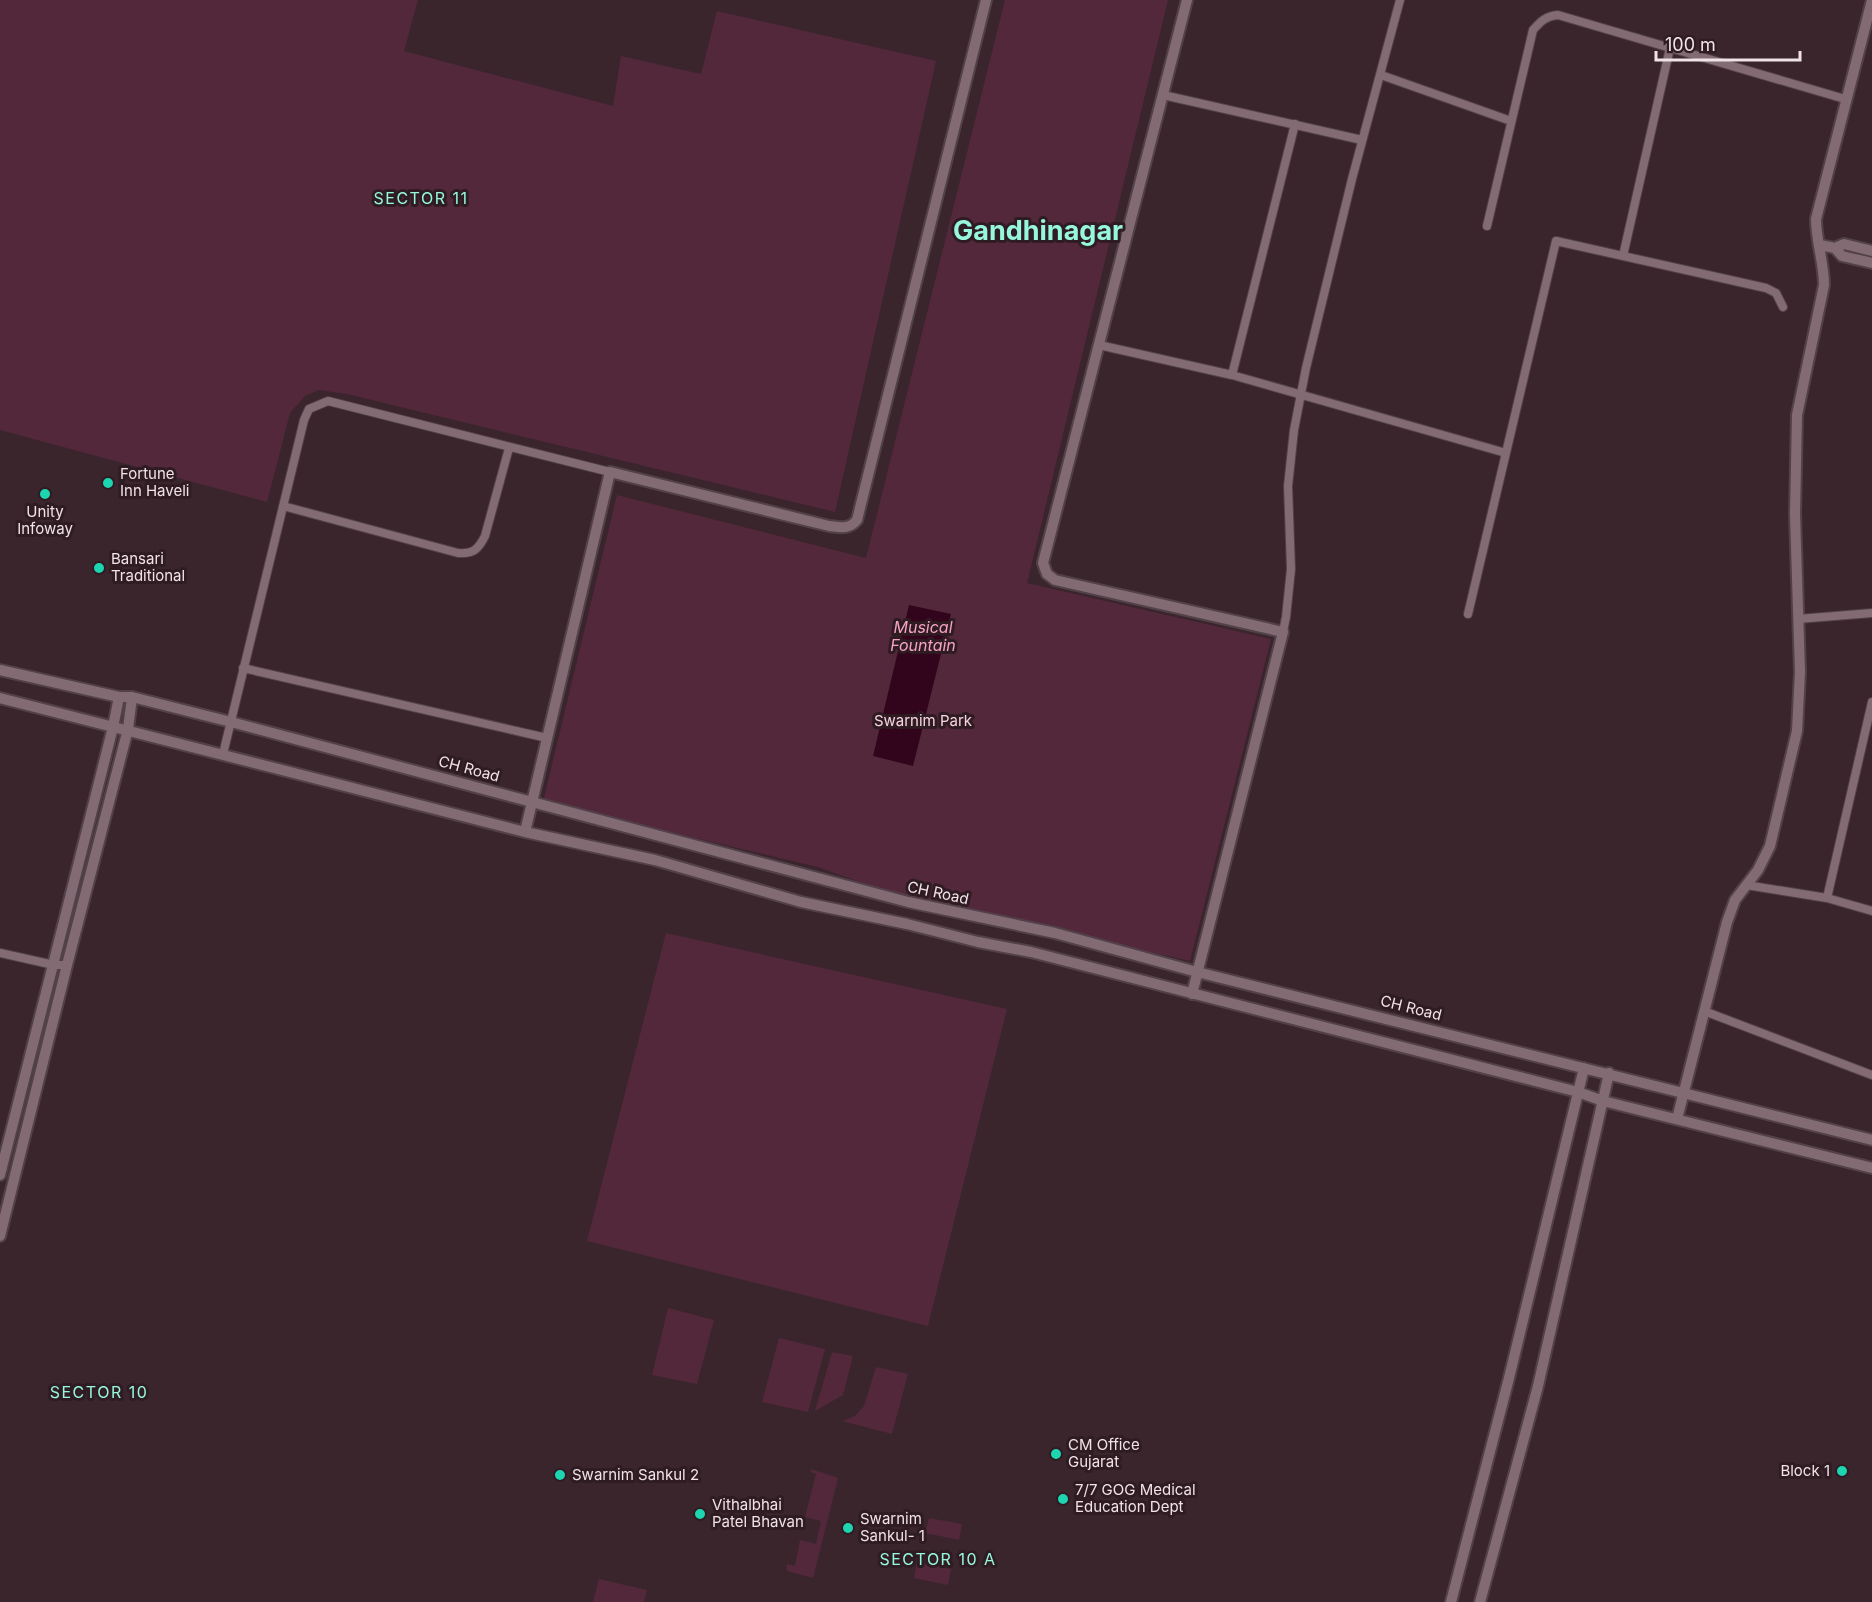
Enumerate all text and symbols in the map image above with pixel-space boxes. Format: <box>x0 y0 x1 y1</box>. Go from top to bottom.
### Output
scale bar <box>1656 24 1800 62</box>
text: 100 m <box>1665 34 1716 55</box>
district label: SECTOR 11 <box>374 188 468 208</box>
district label: Gandhinagar <box>953 214 1123 247</box>
place label: Fortune Inn Haveli <box>120 464 189 500</box>
marker: Fortune Inn Haveli <box>101 476 115 490</box>
marker: Unity Infoway <box>38 487 52 501</box>
place label: Unity Infoway <box>17 502 73 538</box>
place label: Bansari Traditional <box>111 549 185 585</box>
marker: Bansari Traditional <box>92 561 106 575</box>
water label: Musical Fountain <box>890 617 956 655</box>
park label: Swarnim Park <box>874 711 973 730</box>
street label: CH Road <box>436 751 502 786</box>
street label: CH Road <box>906 877 971 908</box>
street label: CH Road <box>1378 991 1444 1024</box>
district label: SECTOR 10 <box>50 1382 148 1402</box>
place label: CM Office Gujarat <box>1068 1435 1140 1471</box>
marker: CM Office Gujarat <box>1049 1447 1063 1461</box>
place label: Block 1 <box>1780 1461 1830 1480</box>
marker: Block 1 <box>1835 1464 1849 1478</box>
place label: Swarnim Sankul 2 <box>572 1465 699 1484</box>
marker: Swarnim Sankul 2 <box>553 1468 567 1482</box>
place label: 7/7 GOG Medical Education Dept <box>1075 1480 1196 1516</box>
marker: 7/7 GOG Medical Education Dept <box>1056 1492 1070 1506</box>
place label: Vithalbhai Patel Bhavan <box>712 1495 804 1531</box>
marker: Vithalbhai Patel Bhavan <box>693 1507 707 1521</box>
place label: Swarnim Sankul- 1 <box>860 1509 925 1545</box>
marker: Swarnim Sankul- 1 <box>841 1521 855 1535</box>
district label: SECTOR 10 A <box>879 1549 997 1569</box>

